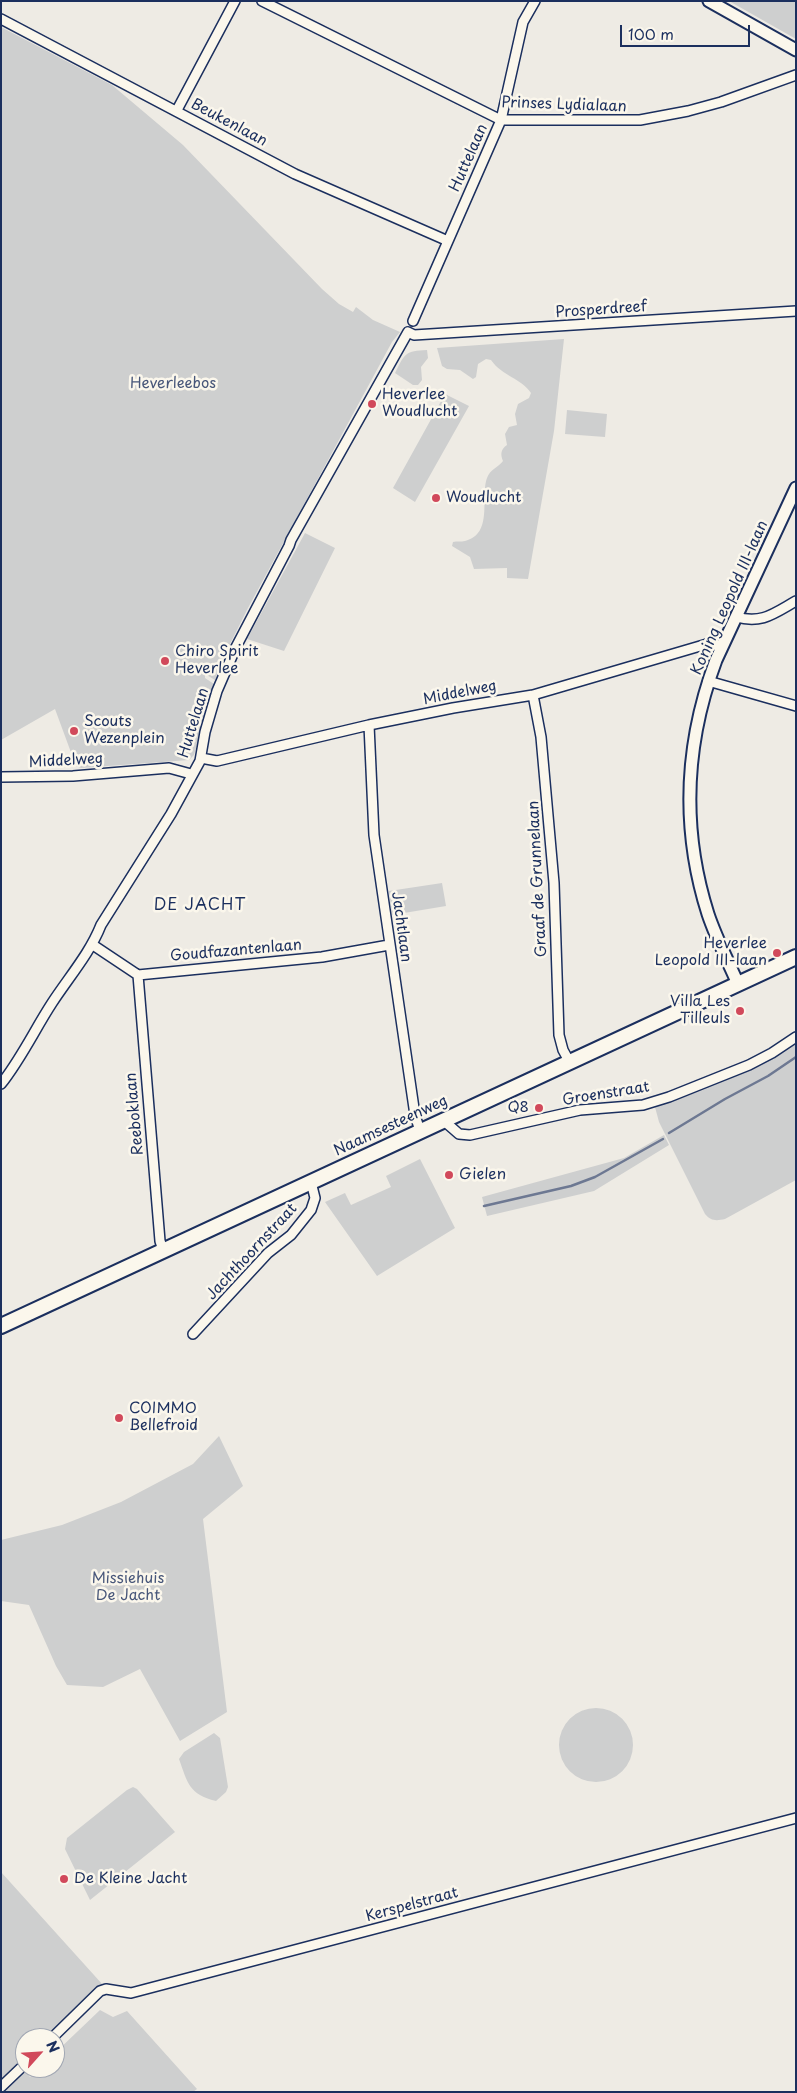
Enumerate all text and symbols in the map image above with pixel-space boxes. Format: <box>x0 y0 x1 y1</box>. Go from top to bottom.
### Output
scale bar <box>622 15 752 47</box>
text: 100 m <box>628 22 674 45</box>
street label: Prinses Lydialaan <box>501 94 627 116</box>
street label: Beukenlaan <box>188 95 270 151</box>
street label: Huttelaan <box>446 121 492 195</box>
street label: Prosperdreef <box>555 298 647 322</box>
park label: Heverleebos <box>130 375 216 393</box>
place label: Heverlee Woudlucht <box>382 386 457 421</box>
marker: Heverlee Woudlucht <box>366 398 378 410</box>
place label: Woudlucht <box>446 489 521 507</box>
marker: Woudlucht <box>430 492 442 504</box>
street label: Koning Leopold III-laan <box>688 518 772 678</box>
place label: Chiro Spirit Heverlee <box>175 643 259 678</box>
marker: Chiro Spirit Heverlee <box>159 655 171 667</box>
street label: Middelweg <box>422 677 498 709</box>
street label: Huttelaan <box>175 686 213 760</box>
place label: Scouts Wezenplein <box>84 713 165 748</box>
marker: Scouts Wezenplein <box>68 725 80 737</box>
street label: Middelweg <box>28 750 104 772</box>
street label: Graaf de Grunnelaan <box>525 800 551 958</box>
street label: Jachtlaan <box>387 891 415 963</box>
district label: DE JACHT <box>153 896 247 916</box>
place label: Heverlee Leopold III-laan <box>655 935 767 970</box>
street label: Goudfazantenlaan <box>169 936 303 966</box>
marker: Heverlee Leopold III-laan <box>771 947 783 959</box>
place label: Villa Les Tilleuls <box>670 993 730 1028</box>
marker: Villa Les Tilleuls <box>734 1005 746 1017</box>
street label: Reeboklaan <box>122 1072 148 1156</box>
street label: Groenstraat <box>561 1078 651 1110</box>
street label: Naamsesteenweg <box>331 1092 451 1160</box>
place label: Q8 <box>507 1099 529 1117</box>
marker: Q8 <box>533 1102 545 1114</box>
place label: Gielen <box>459 1166 506 1184</box>
marker: Gielen <box>443 1169 455 1181</box>
street label: Jachthoornstraat <box>203 1200 301 1304</box>
place label: COIMMO Bellefroid <box>129 1400 198 1435</box>
marker: COIMMO Bellefroid <box>113 1412 125 1424</box>
park label: Missiehuis De Jacht <box>92 1570 164 1605</box>
place label: De Kleine Jacht <box>74 1870 187 1888</box>
marker: De Kleine Jacht <box>58 1873 70 1885</box>
street label: Kerspelstraat <box>364 1884 460 1926</box>
north arrow <box>15 2028 65 2078</box>
text: N <box>41 2037 65 2056</box>

